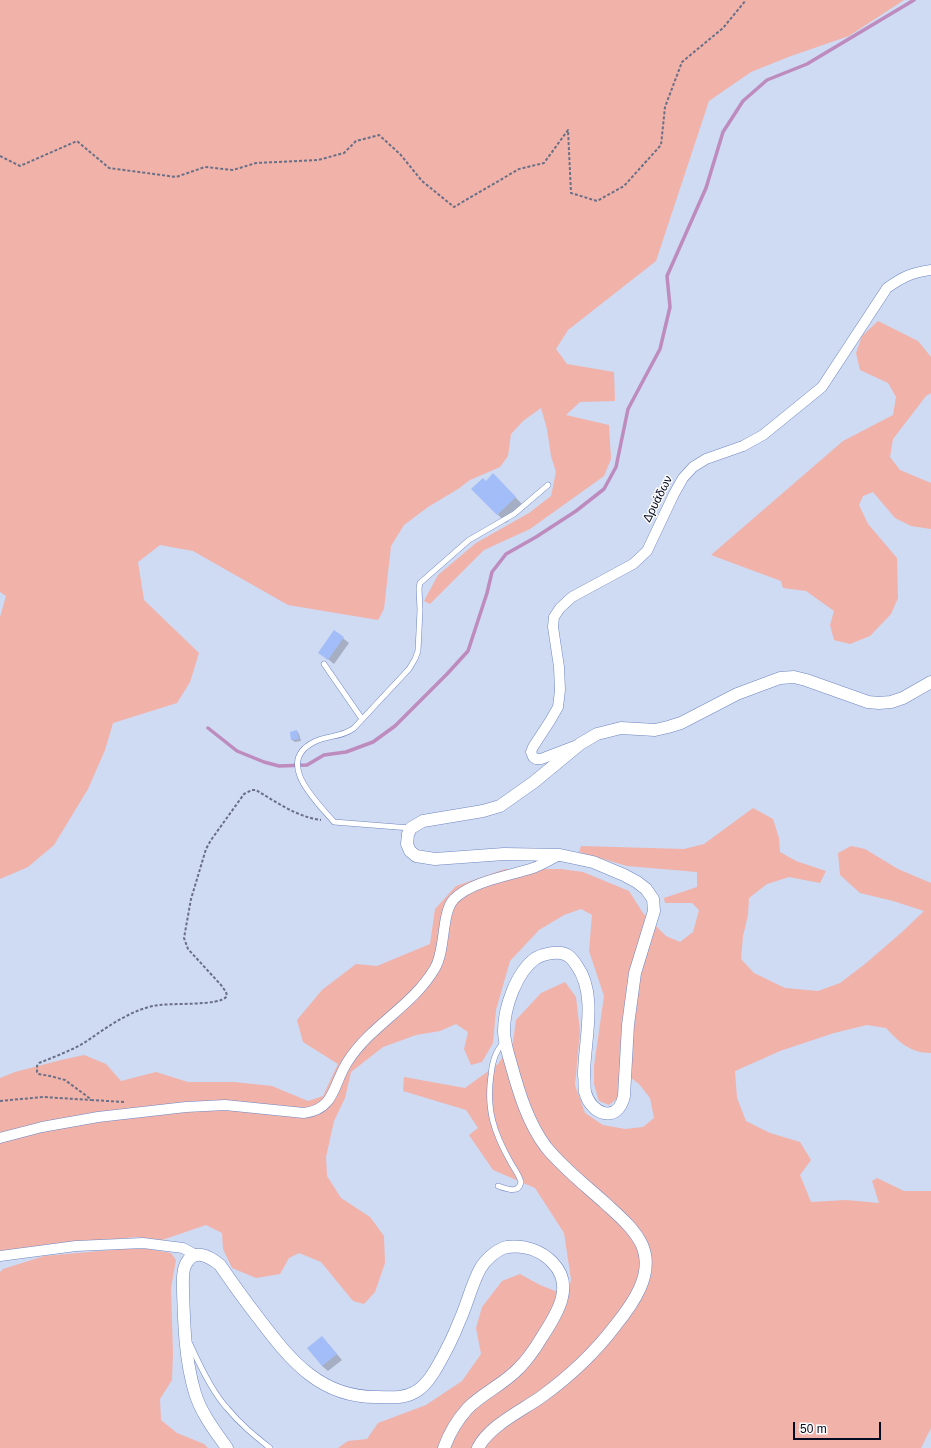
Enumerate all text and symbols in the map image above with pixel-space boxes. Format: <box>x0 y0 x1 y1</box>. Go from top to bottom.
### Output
street label: Δρυάδων <box>640 473 676 525</box>
scale bar <box>795 1414 883 1440</box>
text: 50 m <box>800 1422 827 1436</box>

